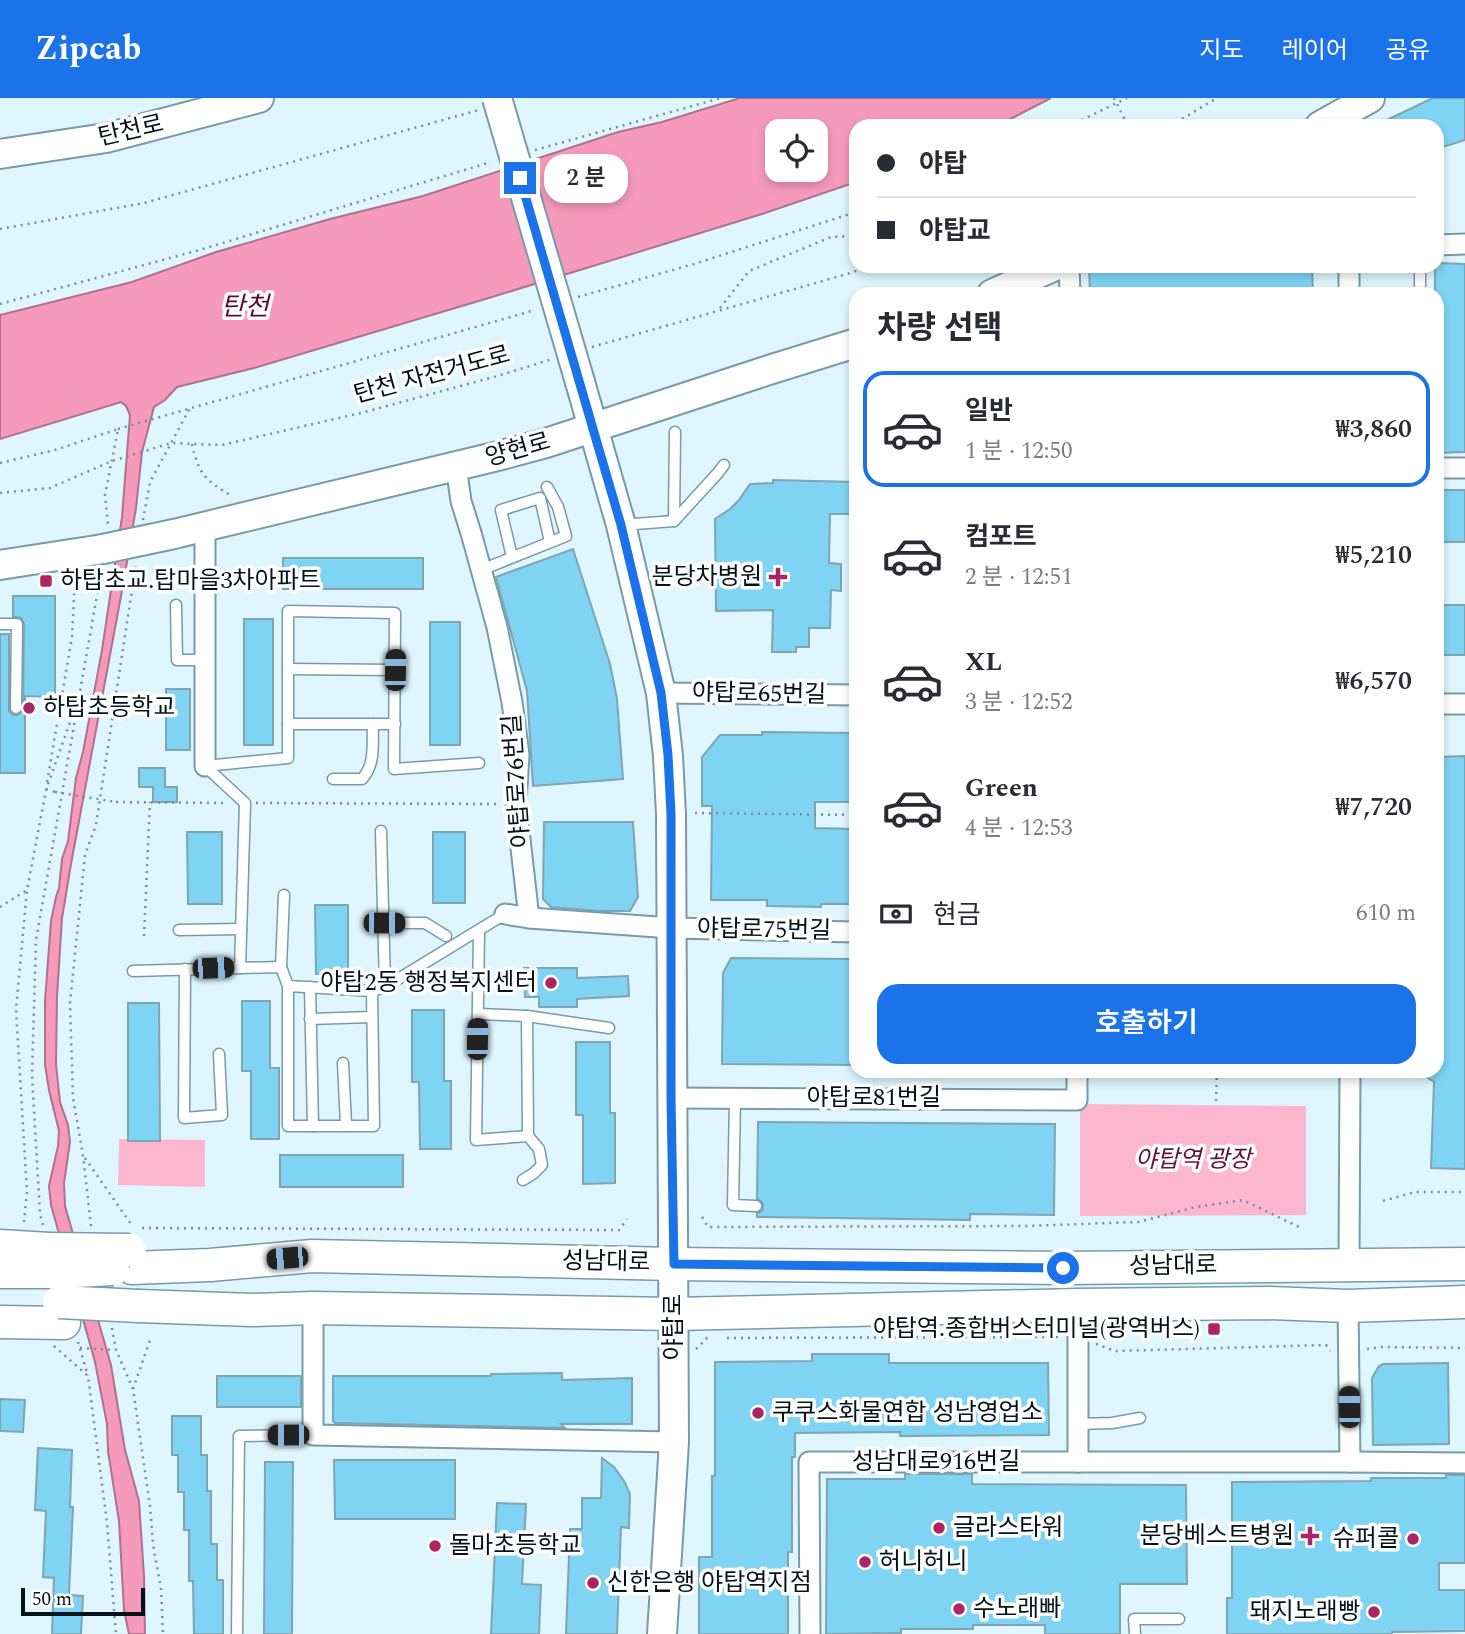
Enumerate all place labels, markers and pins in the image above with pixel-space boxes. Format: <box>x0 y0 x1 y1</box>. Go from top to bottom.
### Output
place label: 분당차병원 <box>652 559 762 595</box>
place label: 하탑초교.탑마을3차아파트 <box>60 563 321 599</box>
marker: 분당차병원 <box>768 567 788 587</box>
marker: 하탑초교.탑마을3차아파트 <box>38 573 54 589</box>
place label: 하탑초등학교 <box>43 690 175 726</box>
marker: 하탑초등학교 <box>21 700 37 716</box>
place label: 야탑2동 행정복지센터 <box>320 965 537 1001</box>
marker: 야탑2동 행정복지센터 <box>543 975 559 991</box>
place label: 야탑역.종합버스터미널(광역버스) <box>873 1311 1200 1347</box>
marker: 야탑역.종합버스터미널(광역버스) <box>1206 1321 1222 1337</box>
place label: 쿠쿠스화물연합 성남영업소 <box>772 1395 1043 1431</box>
marker: 쿠쿠스화물연합 성남영업소 <box>750 1405 766 1421</box>
place label: 글라스타워 <box>953 1510 1063 1546</box>
place label: 분당베스트병원 <box>1139 1518 1294 1554</box>
marker: 글라스타워 <box>931 1520 947 1536</box>
place label: 슈퍼콜 <box>1333 1521 1399 1557</box>
marker: 분당베스트병원 <box>1300 1526 1320 1546</box>
place label: 돌마초등학교 <box>449 1528 581 1564</box>
marker: 슈퍼콜 <box>1405 1531 1421 1547</box>
marker: 돌마초등학교 <box>427 1538 443 1554</box>
place label: 허니허니 <box>879 1544 967 1580</box>
marker: 허니허니 <box>857 1554 873 1570</box>
place label: 신한은행 야탑역지점 <box>607 1565 812 1601</box>
marker: 신한은행 야탑역지점 <box>585 1575 601 1591</box>
place label: 수노래빠 <box>973 1591 1061 1627</box>
place label: 돼지노래빵 <box>1250 1594 1360 1630</box>
marker: 수노래빠 <box>951 1601 967 1617</box>
marker: 돼지노래빵 <box>1366 1604 1382 1620</box>

